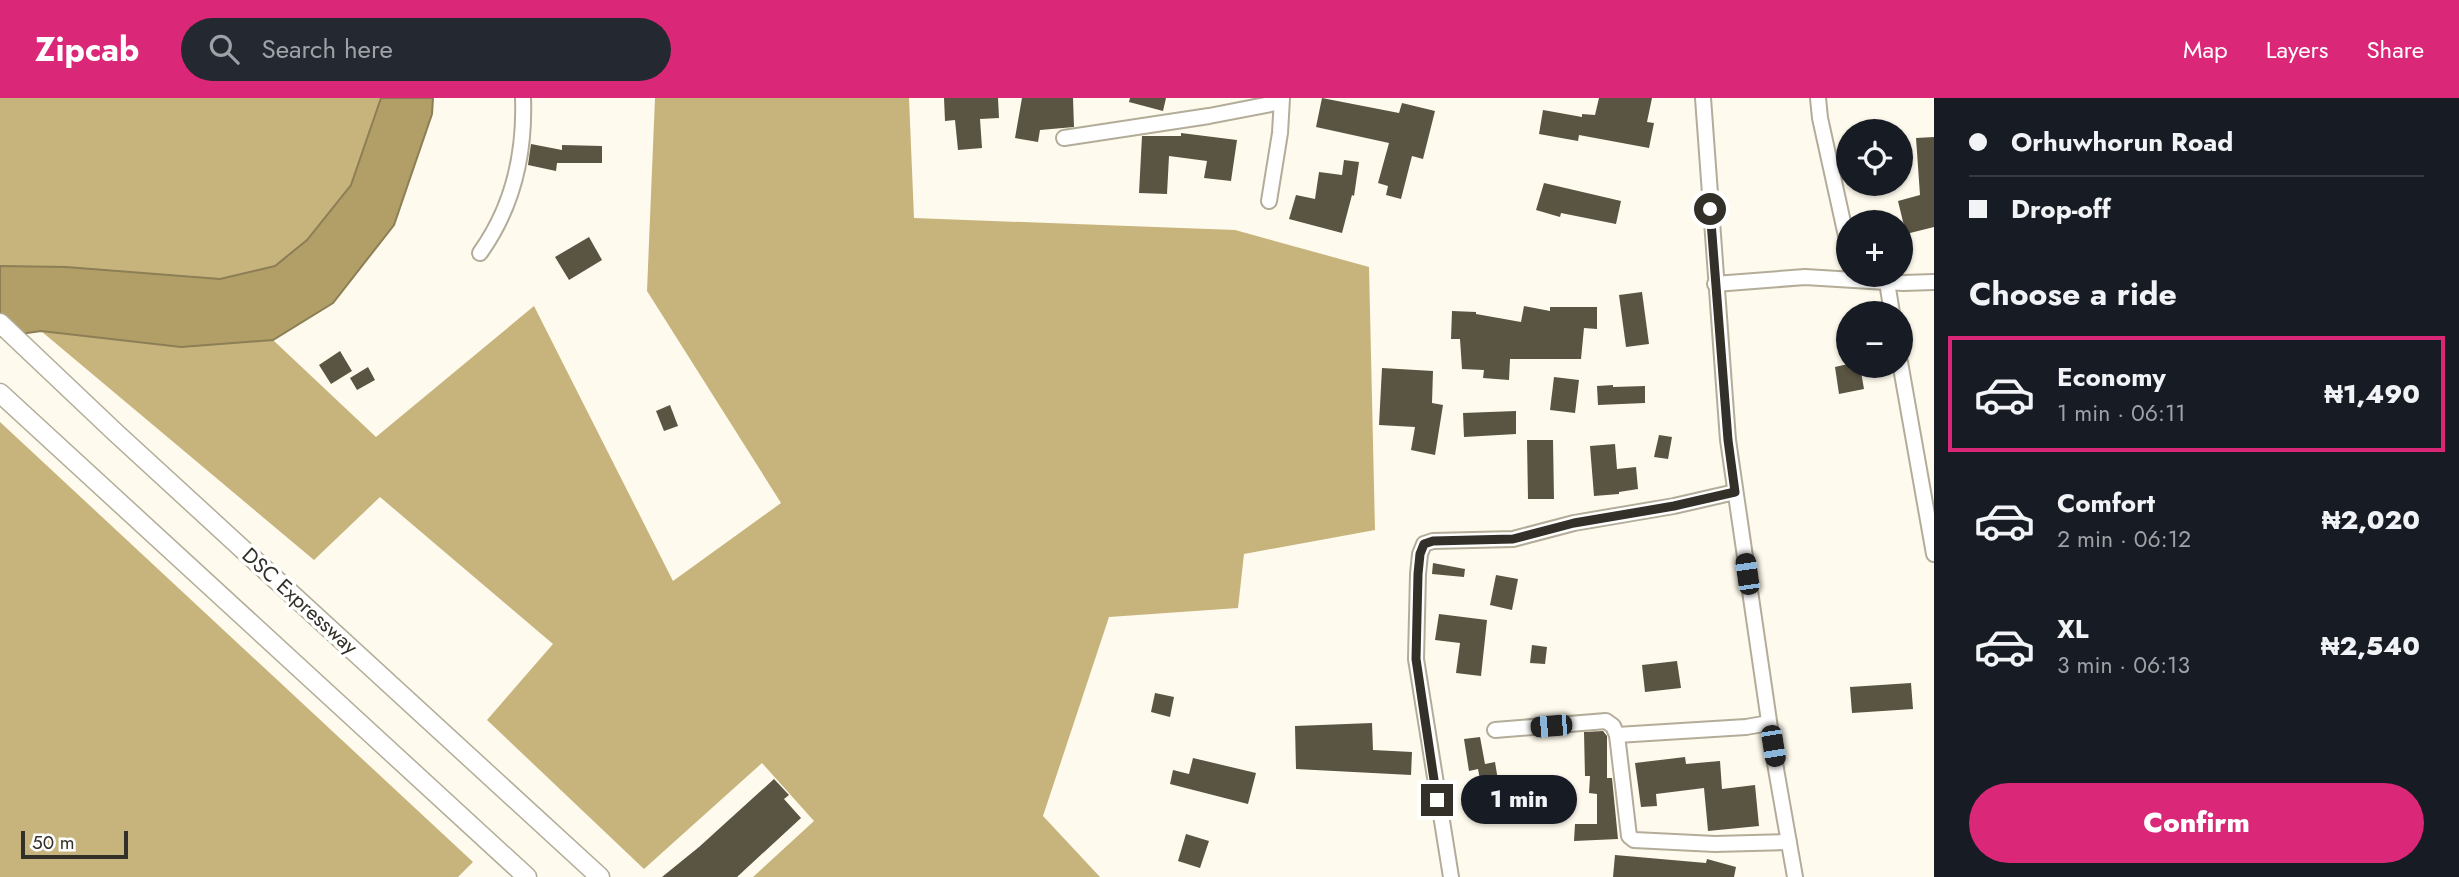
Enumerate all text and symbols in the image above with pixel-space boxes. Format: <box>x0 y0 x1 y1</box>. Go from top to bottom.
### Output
search box <box>181 18 671 81</box>
text: Zipcab <box>35 26 139 73</box>
icon: search <box>205 30 243 68</box>
text: Search here <box>261 30 393 68</box>
text: Map <box>2183 32 2228 67</box>
text: Layers <box>2266 32 2328 67</box>
text: Share <box>2366 32 2424 67</box>
map controls <box>1836 119 1913 378</box>
button: locate <box>1836 119 1913 196</box>
text: Orhuwhorun Road <box>2011 123 2233 161</box>
text: Drop-off <box>2011 190 2111 228</box>
route start <box>1694 193 1726 225</box>
button: + <box>1836 210 1913 287</box>
text: Choose a ride <box>1969 271 2177 317</box>
button: − <box>1836 301 1913 378</box>
text: Economy <box>2057 358 2166 396</box>
icon: car <box>1973 363 2036 426</box>
text: ₦1,490 <box>2324 375 2420 413</box>
text: 1 min · 06:11 <box>2057 396 2186 430</box>
text: Comfort <box>2057 484 2155 522</box>
icon: car <box>1973 489 2036 552</box>
text: ₦2,020 <box>2322 501 2420 539</box>
text: 2 min · 06:12 <box>2057 522 2191 556</box>
street label: DSC Expressway <box>235 541 365 662</box>
car <box>1734 552 1761 596</box>
text: XL <box>2057 610 2089 648</box>
icon: car <box>1973 615 2036 678</box>
text: ₦2,540 <box>2321 627 2420 665</box>
text: 3 min · 06:13 <box>2057 648 2190 682</box>
car <box>1530 714 1573 738</box>
car <box>1760 724 1787 768</box>
callout: 1 min <box>1462 776 1577 824</box>
text: 1 min <box>1490 782 1548 816</box>
button: Confirm <box>1969 783 2424 863</box>
route end <box>1421 784 1453 816</box>
scale bar <box>21 828 128 860</box>
text: 50 m <box>32 829 75 856</box>

